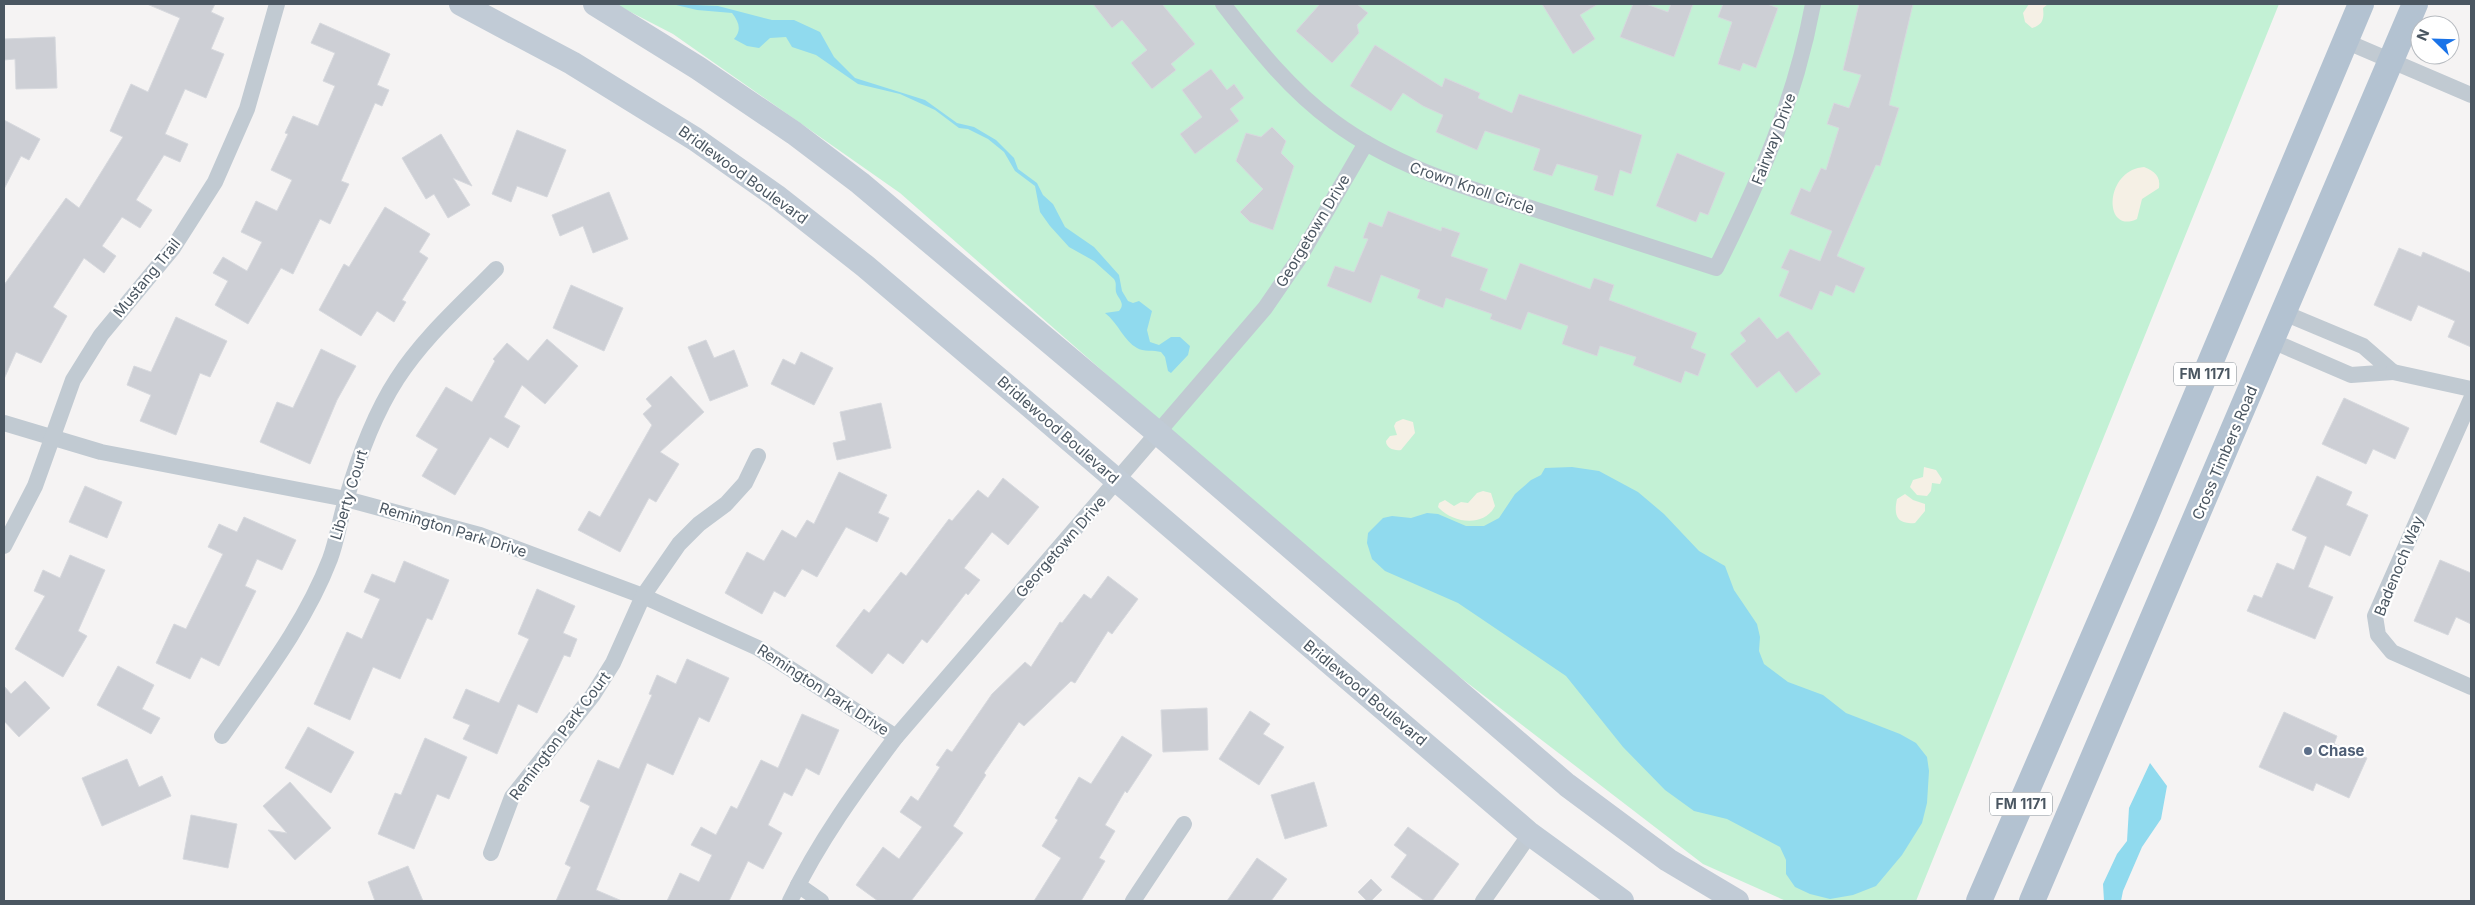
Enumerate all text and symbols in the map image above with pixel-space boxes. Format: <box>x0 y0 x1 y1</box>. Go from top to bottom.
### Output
north arrow <box>2410 15 2460 65</box>
text: N <box>2413 26 2432 43</box>
street label: Fairway Drive <box>1747 90 1800 187</box>
street label: Bridlewood Boulevard <box>675 121 812 228</box>
street label: Crown Knoll Circle <box>1407 157 1537 218</box>
street label: Georgetown Drive <box>1271 171 1354 291</box>
street label: Mustang Trail <box>109 234 184 321</box>
road number: FM 1171 <box>2174 362 2236 386</box>
street label: Bridlewood Boulevard <box>994 372 1123 488</box>
street label: Cross Timbers Road <box>2188 383 2261 523</box>
street label: Liberty Court <box>326 447 371 542</box>
street label: Georgetown Drive <box>1011 492 1110 601</box>
street label: Remington Park Drive <box>377 498 529 561</box>
street label: Badenoch Way <box>2370 512 2427 619</box>
street label: Bridlewood Boulevard <box>1300 635 1431 750</box>
street label: Remington Park Drive <box>754 640 893 739</box>
street label: Remington Park Court <box>505 668 614 804</box>
place label: Chase <box>2318 741 2365 760</box>
marker: Chase <box>2302 745 2314 757</box>
road number: FM 1171 <box>1990 792 2052 816</box>

